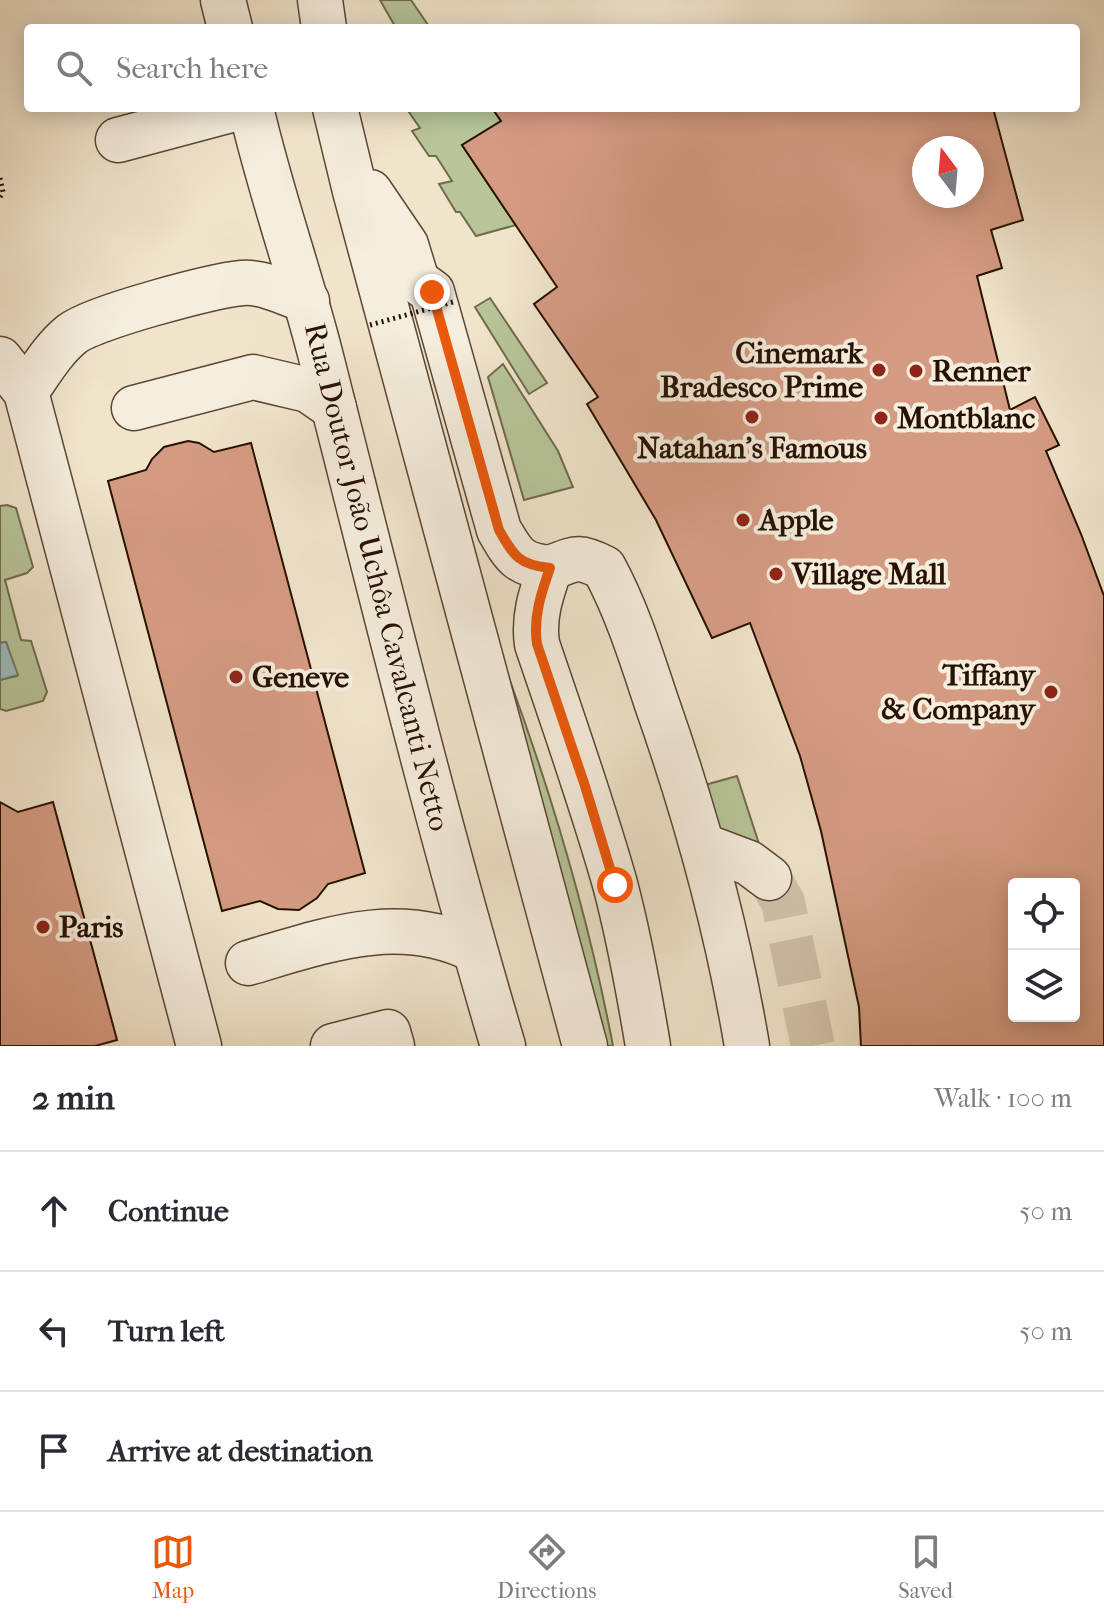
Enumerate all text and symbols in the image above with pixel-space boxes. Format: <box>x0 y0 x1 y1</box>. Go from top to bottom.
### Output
search box <box>24 24 1080 112</box>
icon: search <box>52 46 96 90</box>
text: Search here <box>116 51 268 86</box>
north arrow <box>912 136 984 208</box>
route end <box>414 274 450 310</box>
street label: Rua Doutor João Uchôa Cavalcanti Netto <box>297 319 457 835</box>
place label: Cinemark Bradesco Prime <box>660 336 865 405</box>
place label: Renner <box>932 354 1032 389</box>
marker: Cinemark Bradesco Prime <box>870 361 888 379</box>
marker: Renner <box>907 362 925 380</box>
place label: Montblanc <box>897 401 1035 436</box>
marker: Natahan's Famous <box>743 408 761 426</box>
marker: Montblanc <box>872 409 890 427</box>
place label: Natahan's Famous <box>637 431 867 466</box>
place label: Apple <box>757 503 834 538</box>
marker: Apple <box>734 511 752 529</box>
place label: Village Mall <box>791 557 947 592</box>
marker: Village Mall <box>767 565 785 583</box>
place label: Tiffany & Company <box>881 658 1037 727</box>
place label: Geneve <box>252 660 349 695</box>
marker: Geneve <box>227 668 245 686</box>
marker: Tiffany & Company <box>1042 683 1060 701</box>
route start <box>597 867 633 903</box>
map controls <box>1008 878 1080 1022</box>
button: locate <box>1008 878 1080 950</box>
place label: Paris <box>59 910 123 945</box>
marker: Paris <box>34 918 52 936</box>
button: layers <box>1008 950 1080 1022</box>
text: 2 min <box>32 1078 115 1118</box>
text: Walk · 100 m <box>934 1083 1072 1114</box>
icon: ahead <box>32 1189 76 1233</box>
text: Continue <box>108 1194 229 1229</box>
text: 50 m <box>1019 1196 1072 1227</box>
icon: left <box>32 1309 76 1353</box>
text: Turn left <box>108 1314 225 1349</box>
text: 50 m <box>1019 1316 1072 1347</box>
icon: arrive <box>32 1429 76 1473</box>
text: Arrive at destination <box>108 1434 373 1469</box>
tab: Map <box>151 1530 195 1604</box>
tab: Directions <box>497 1530 596 1604</box>
tab: Saved <box>898 1530 953 1604</box>

